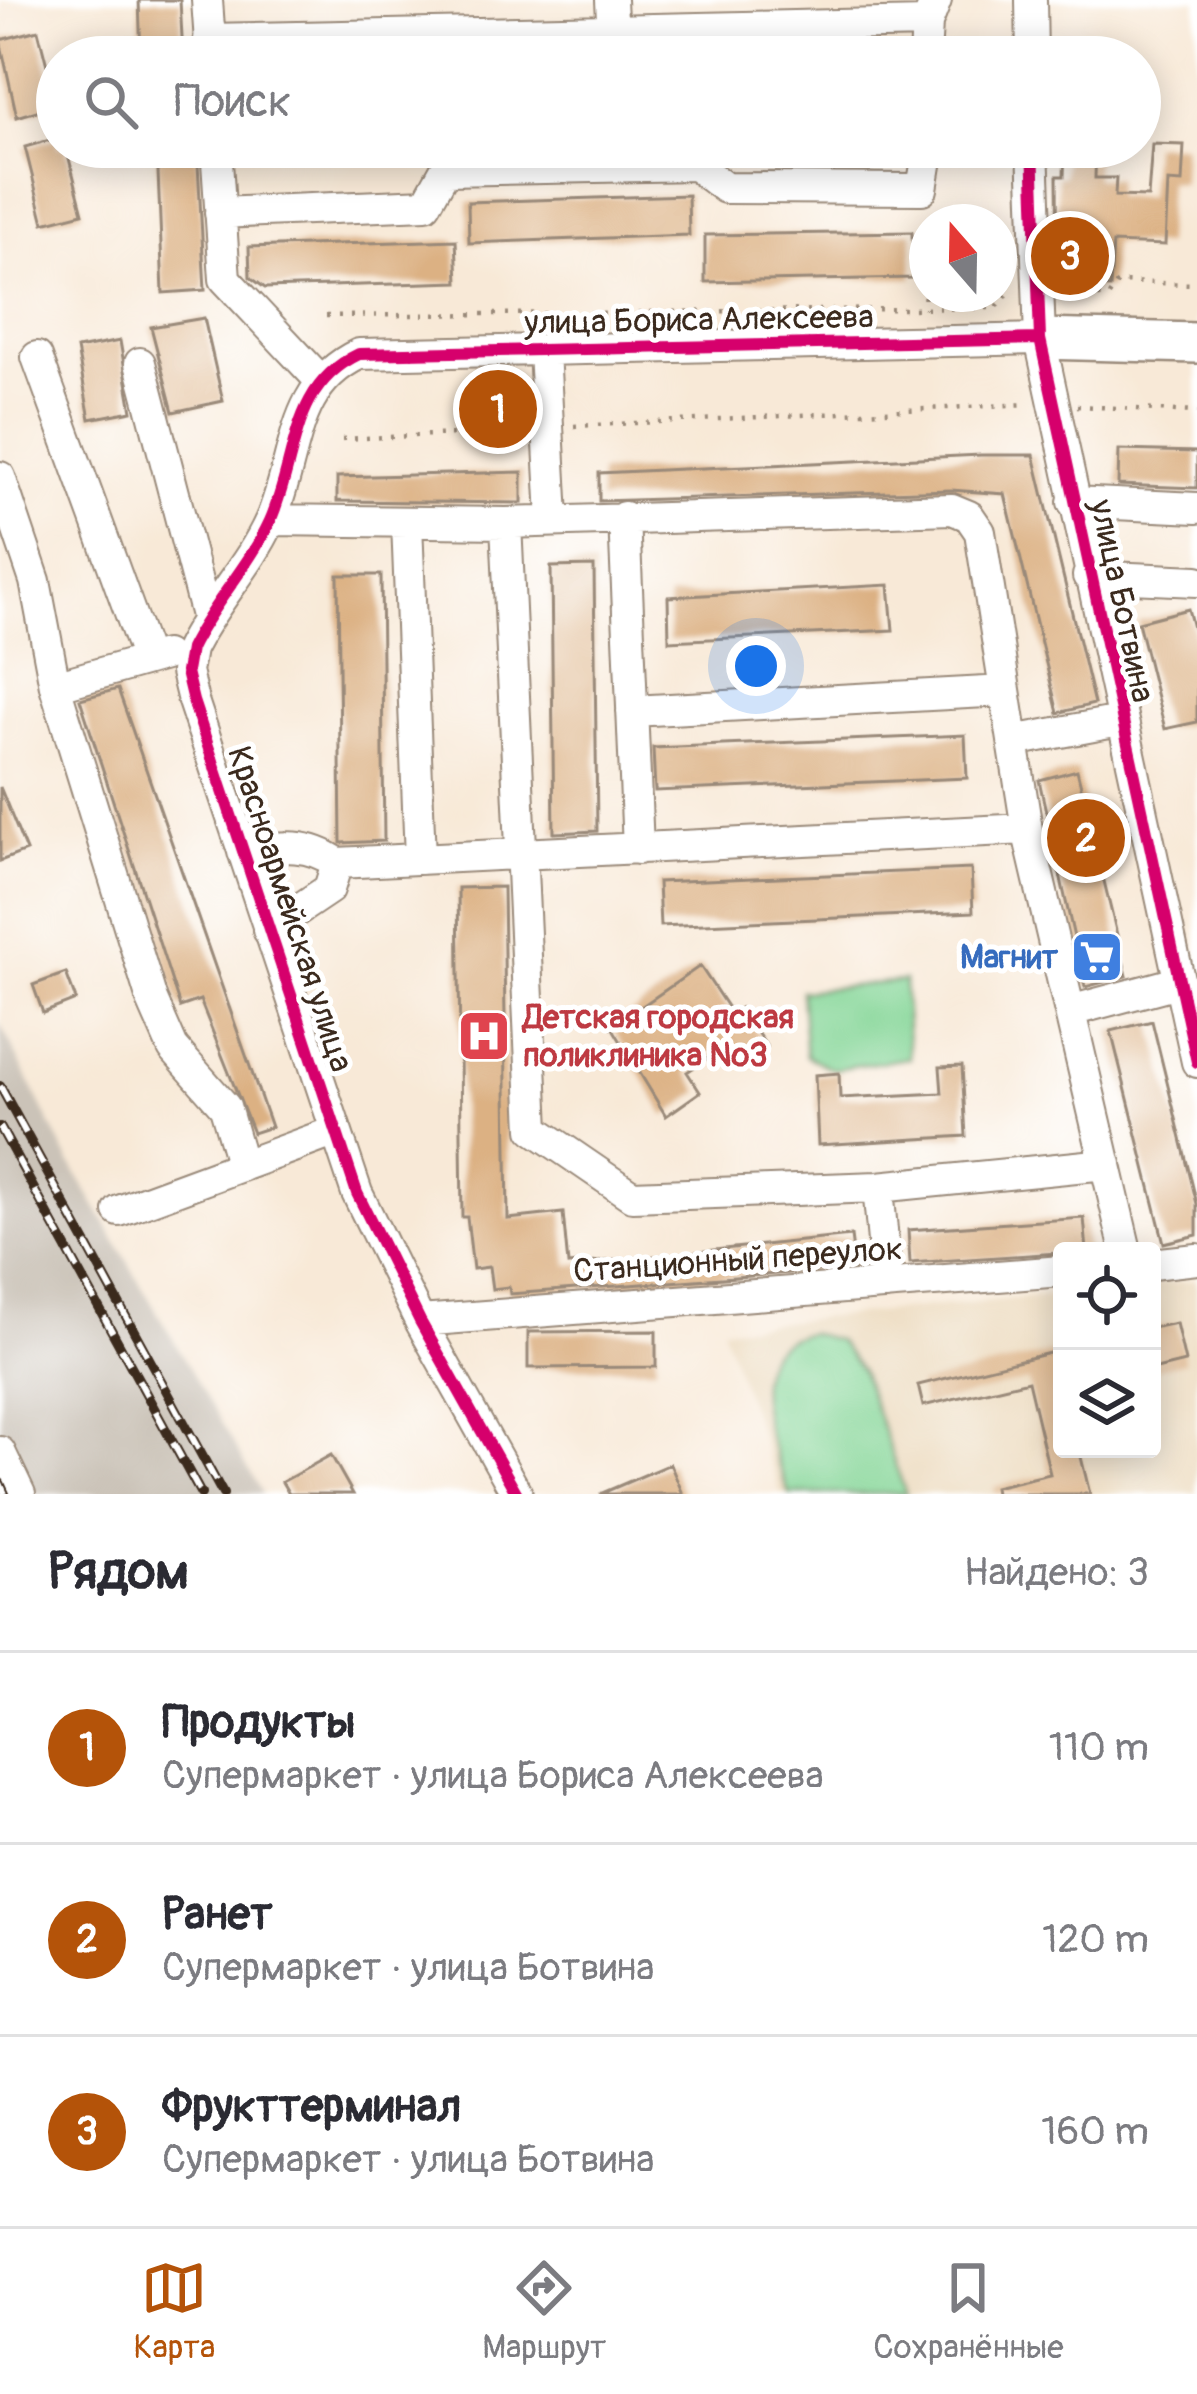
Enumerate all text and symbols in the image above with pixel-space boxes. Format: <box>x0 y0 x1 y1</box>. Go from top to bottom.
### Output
search box <box>36 36 1161 168</box>
icon: search <box>78 69 144 135</box>
text: Поиск <box>174 74 291 130</box>
north arrow <box>909 204 1017 312</box>
pin: 3 <box>1031 211 1109 301</box>
street label: улица Бориса Алексеева <box>523 296 874 344</box>
pin: 1 <box>459 364 537 454</box>
street label: улица Ботвина <box>1080 495 1163 706</box>
your location <box>726 636 786 696</box>
street label: Красноармейская улица <box>218 741 362 1077</box>
pin: 2 <box>1047 793 1125 883</box>
supermarket icon: Магнит <box>1069 929 1125 985</box>
place label: Магнит <box>960 937 1058 978</box>
place label: Детская городская поликлиника №3 <box>521 997 794 1076</box>
hospital icon: Детская городская поликлиника №3 <box>456 1008 512 1064</box>
street label: Станционный переулок <box>572 1228 904 1292</box>
map controls <box>1053 1242 1161 1458</box>
button: locate <box>1053 1242 1161 1350</box>
button: layers <box>1053 1350 1161 1458</box>
text: Рядом <box>48 1540 189 1604</box>
text: Найдено: 3 <box>964 1548 1149 1597</box>
text: Продукты <box>162 1695 355 1751</box>
text: 1 <box>79 1723 95 1772</box>
text: 110 m <box>1049 1723 1149 1772</box>
text: Супермаркет · улица Бориса Алексеева <box>162 1751 824 1800</box>
text: Ранет <box>162 1887 272 1943</box>
text: 2 <box>76 1915 98 1964</box>
text: 120 m <box>1042 1915 1149 1964</box>
text: Супермаркет · улица Ботвина <box>162 1943 654 1992</box>
text: Фрукттерминал <box>162 2079 461 2135</box>
text: 3 <box>76 2107 98 2156</box>
text: 160 m <box>1041 2107 1149 2156</box>
text: Супермаркет · улица Ботвина <box>162 2135 654 2184</box>
tab: Карта <box>133 2255 215 2368</box>
tab: Маршрут <box>482 2255 606 2368</box>
tab: Сохранённые <box>873 2255 1064 2368</box>

